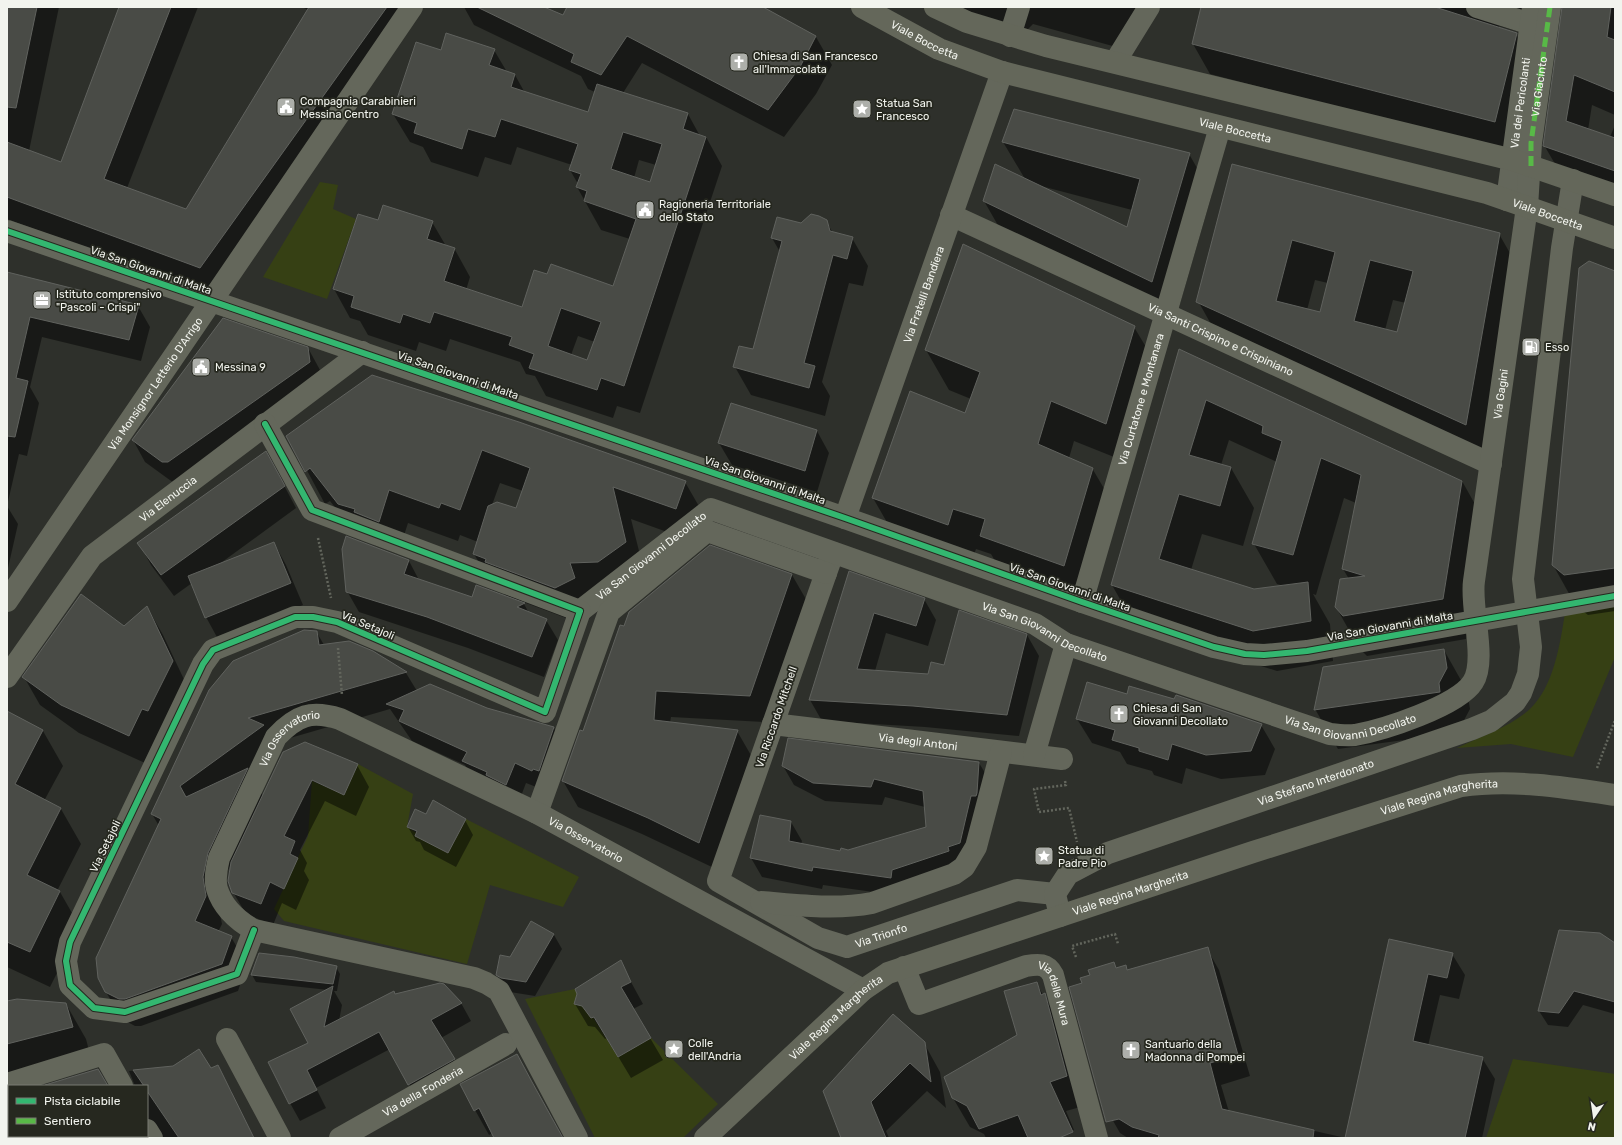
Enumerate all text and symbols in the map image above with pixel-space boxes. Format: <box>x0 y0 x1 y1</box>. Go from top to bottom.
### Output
street label: Viale Boccetta <box>888 18 960 63</box>
place label: Chiesa di San Francesco all'Immacolata <box>753 50 878 76</box>
church icon: Chiesa di San Francesco all'Immacolata <box>728 51 750 73</box>
street label: Via Giacinto <box>1529 56 1550 118</box>
street label: Via dei Pericolanti <box>1508 57 1533 149</box>
place label: Compagnia Carabinieri Messina Centro <box>300 95 416 121</box>
public building icon: Compagnia Carabinieri Messina Centro <box>275 96 297 118</box>
place label: Statua San Francesco <box>876 97 932 123</box>
place icon: Statua San Francesco <box>851 98 873 120</box>
street label: Viale Boccetta <box>1197 115 1273 146</box>
street label: Viale Boccetta <box>1510 196 1585 233</box>
place label: Ragioneria Territoriale dello Stato <box>659 198 771 224</box>
public building icon: Ragioneria Territoriale dello Stato <box>634 199 656 221</box>
street label: Via San Giovanni di Malta <box>88 244 213 297</box>
street label: Via Fratelli Bandiera <box>901 244 947 345</box>
place label: Istituto comprensivo "Pascoli - Crispi" <box>56 288 162 314</box>
office icon: Istituto comprensivo "Pascoli - Crispi" <box>31 289 53 311</box>
street label: Via Santi Crispino e Crispiniano <box>1146 301 1295 379</box>
street label: Via Monsignor Letterio D'Arrigo <box>106 315 206 453</box>
street label: Via Curtatone e Montanara <box>1116 332 1167 467</box>
fuel station icon: Esso <box>1520 336 1542 358</box>
place label: Esso <box>1545 341 1569 354</box>
street label: Via San Giovanni di Malta <box>395 349 520 402</box>
public building icon: Messina 9 <box>190 356 212 378</box>
place label: Messina 9 <box>215 361 266 374</box>
street label: Via Gagini <box>1491 368 1511 420</box>
street label: Via San Giovanni di Malta <box>702 454 827 507</box>
street label: Via Elenuccia <box>137 473 199 525</box>
street label: Via San Giovanni Decollato <box>594 509 709 603</box>
street label: Via San Giovanni di Malta <box>1007 561 1132 614</box>
street label: Via San Giovanni Decollato <box>980 600 1109 665</box>
street label: Via Setajoli <box>339 608 396 642</box>
street label: Via San Giovanni di Malta <box>1326 609 1454 644</box>
street label: Via Riccardo Mitchell <box>753 665 800 770</box>
place label: Chiesa di San Giovanni Decollato <box>1133 702 1228 728</box>
church icon: Chiesa di San Giovanni Decollato <box>1108 703 1130 725</box>
street label: Via San Giovanni Decollato <box>1283 708 1419 724</box>
street label: Via Osservatorio <box>257 709 320 769</box>
text: Via San Giovanni Decollato <box>1283 711 1418 742</box>
street label: Via degli Antoni <box>878 731 958 753</box>
street label: Via Stefano Interdonato <box>1256 757 1376 809</box>
street label: Viale Regina Margherita <box>1379 777 1498 818</box>
street label: Via Osservatorio <box>546 814 625 866</box>
street label: Via Setajoli <box>87 818 124 874</box>
place label: Statua di Padre Pio <box>1058 844 1107 870</box>
place icon: Statua di Padre Pio <box>1033 845 1055 867</box>
street label: Viale Regina Margherita <box>1071 868 1190 918</box>
street label: Via Trionfo <box>854 921 909 951</box>
street label: Via delle Mura <box>1037 959 1072 1027</box>
street label: Viale Regina Margherita <box>787 973 885 1063</box>
place label: Colle dell'Andria <box>688 1037 741 1063</box>
place icon: Colle dell'Andria <box>663 1038 685 1060</box>
place label: Santuario della Madonna di Pompei <box>1145 1038 1245 1064</box>
church icon: Santuario della Madonna di Pompei <box>1120 1039 1142 1061</box>
street label: Via della Fonderia <box>380 1064 465 1120</box>
legend <box>8 1085 148 1137</box>
text: Pista ciclabile <box>44 1094 121 1108</box>
north arrow <box>1574 1097 1614 1137</box>
text: Sentiero <box>44 1114 91 1128</box>
text: N <box>1586 1119 1597 1133</box>

